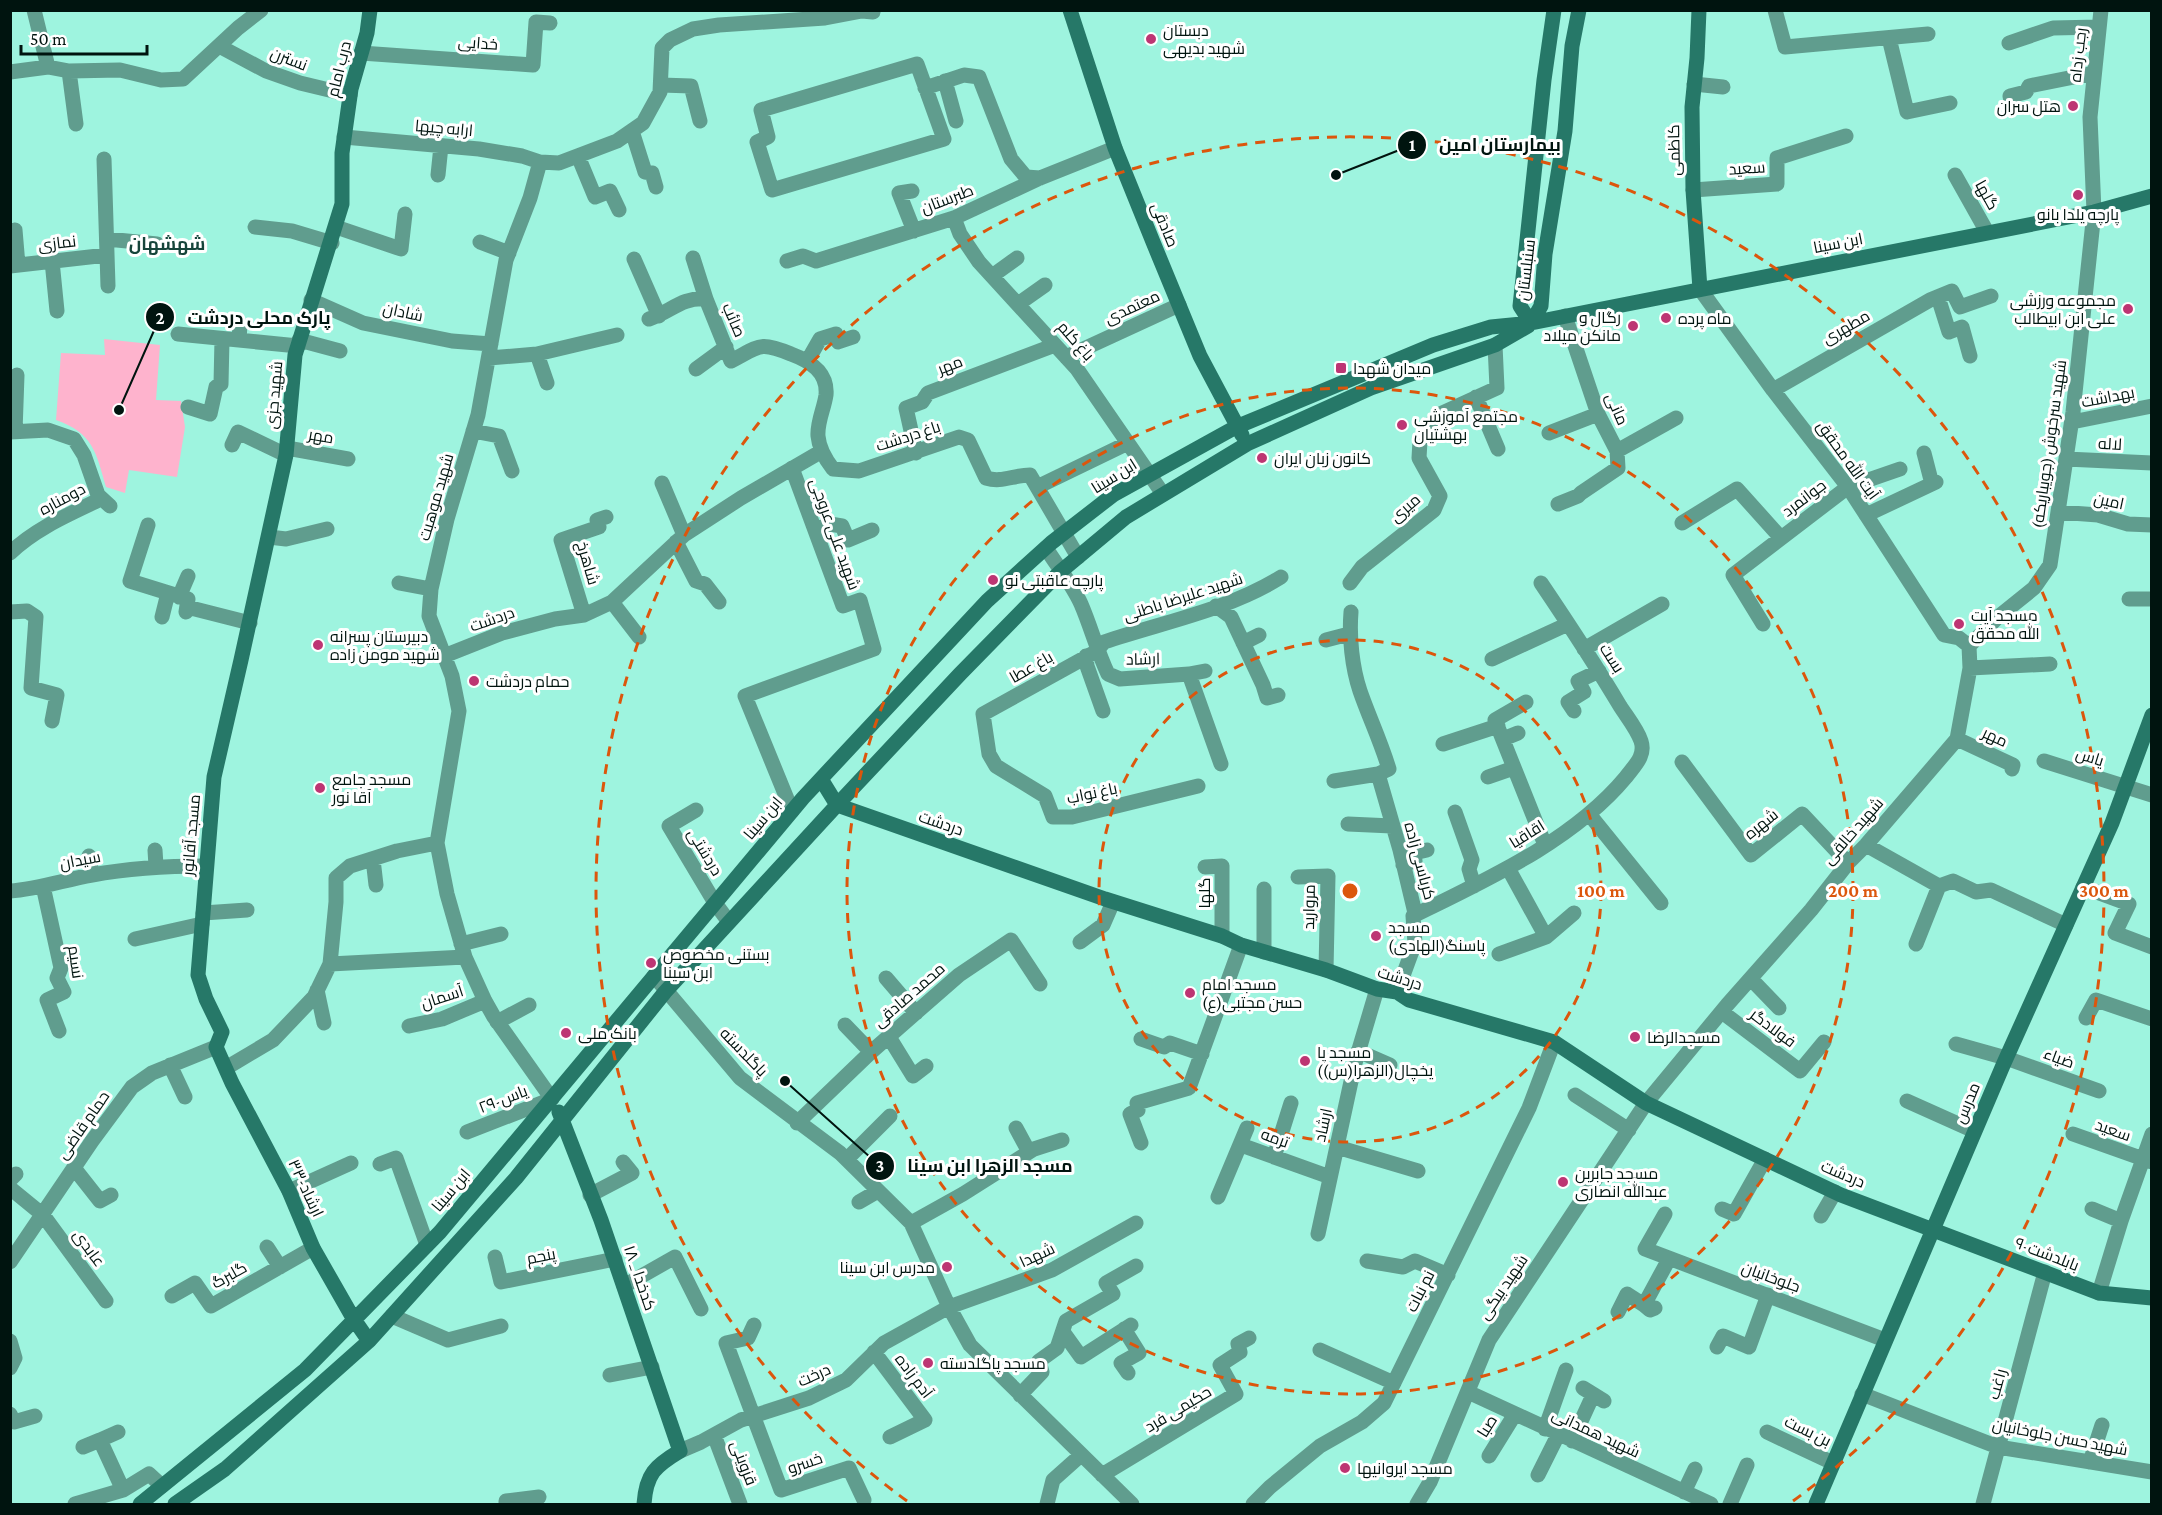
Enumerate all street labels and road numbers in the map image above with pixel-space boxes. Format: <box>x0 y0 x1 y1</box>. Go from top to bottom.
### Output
street label: رجب زداه <box>2067 27 2090 83</box>
street label: خدایی <box>457 33 499 55</box>
street label: درب امام <box>324 39 357 99</box>
street label: نسترن <box>267 44 310 76</box>
street label: ارابه چیها <box>414 117 474 142</box>
street label: کاظمی <box>1665 124 1685 176</box>
street label: سعید <box>1728 158 1766 179</box>
street label: گلها <box>1970 177 2002 214</box>
street label: طبرستان <box>918 181 976 219</box>
street label: صادقی <box>1147 200 1182 250</box>
street label: ابن سینا <box>1812 230 1865 258</box>
street label: نمازی <box>37 232 77 256</box>
street label: سنبلستان <box>1514 238 1540 302</box>
street label: معتمدی <box>1102 287 1163 329</box>
street label: شادان <box>381 299 425 326</box>
street label: صائب <box>718 300 749 340</box>
street label: مطهری <box>1819 307 1874 349</box>
street label: باغ کلم <box>1052 318 1098 366</box>
street label: مهر <box>934 352 966 380</box>
street label: شهید سرخوش (جویباریکه) <box>2029 359 2071 529</box>
street label: شهید جزی <box>263 360 287 430</box>
street label: بهداشت <box>2080 384 2137 412</box>
street label: مانی <box>1601 390 1632 429</box>
street label: آیت الله محقق <box>1812 416 1884 504</box>
street label: باغ دردشت <box>874 418 943 457</box>
street label: مهر <box>306 425 335 449</box>
street label: لاله <box>2098 435 2122 453</box>
street label: شهید موهبت <box>415 451 459 543</box>
street label: ابن سینا <box>1088 456 1141 498</box>
street label: شهید علی عروجی <box>805 476 863 593</box>
street label: جوانمرد <box>1779 476 1830 521</box>
street label: دومناره <box>36 480 88 519</box>
street label: میری <box>1387 490 1425 527</box>
street label: امین <box>2092 490 2126 514</box>
street label: شاهرخ <box>571 539 602 588</box>
street label: شهید علیرضا باطنی <box>1121 570 1245 626</box>
street label: دردشت <box>468 603 517 635</box>
street label: بست <box>1596 640 1628 676</box>
street label: باغ عطا <box>1006 648 1057 689</box>
street label: ارشاد <box>1126 650 1160 669</box>
street label: مهر <box>1978 723 2010 752</box>
street label: یاس <box>2073 745 2107 771</box>
street label: باغ نواب <box>1065 779 1119 810</box>
street label: ابن سینا <box>740 793 787 844</box>
street label: مسجد آقانور <box>179 794 204 878</box>
street label: شهید خالقی <box>1820 794 1888 869</box>
street label: شهره <box>1741 805 1782 844</box>
street label: دردشت <box>916 807 965 839</box>
street label: اقاقیا <box>1506 817 1548 852</box>
street label: کرباسی زاده <box>1400 820 1439 902</box>
street label: دردشتی <box>683 825 726 880</box>
street label: سیدان <box>58 848 102 874</box>
street label: گلها <box>1196 878 1215 909</box>
street label: مروارید <box>1300 884 1319 930</box>
street label: نسیم <box>62 944 87 980</box>
street label: محمد صادقی <box>870 960 949 1032</box>
street label: دردشت <box>1375 963 1424 994</box>
street label: آسمان <box>419 982 467 1014</box>
street label: فولادگر <box>1745 1005 1799 1051</box>
street label: پاگلدسته <box>715 1024 772 1082</box>
street label: ضیاء <box>2041 1045 2077 1072</box>
street label: مدرس <box>1951 1080 1985 1127</box>
street label: ۲۹-یاس <box>476 1082 531 1118</box>
street label: حمام قاضی <box>53 1088 115 1164</box>
street label: ارشاد <box>1311 1107 1336 1144</box>
street label: سعید <box>2093 1116 2133 1145</box>
street label: ترمه <box>1258 1125 1292 1152</box>
street label: ۳۳-ارشاد <box>284 1156 327 1220</box>
street label: دردشت <box>1818 1157 1867 1192</box>
street label: ابن سینا <box>428 1165 475 1216</box>
street label: عابدی <box>68 1226 108 1271</box>
street label: ۹-بابلدشت <box>2012 1234 2081 1275</box>
street label: شهدا <box>1017 1240 1058 1272</box>
street label: ۱۸ _ کدخدا <box>621 1243 659 1313</box>
street label: پنجم <box>525 1245 558 1270</box>
street label: شهید بیگی <box>1475 1251 1533 1324</box>
street label: گلبرگ <box>208 1258 250 1292</box>
street label: جلوخانیان <box>1739 1259 1803 1297</box>
street label: نم نبات <box>1402 1267 1440 1316</box>
street label: آدم زاده <box>890 1351 936 1404</box>
street label: درخت <box>795 1360 833 1391</box>
street label: راغب <box>1985 1367 2010 1401</box>
street label: حکیمی فرد <box>1142 1383 1215 1437</box>
street label: شهید همدانی <box>1549 1405 1643 1463</box>
street label: صبا <box>1474 1412 1501 1441</box>
street label: بن بست <box>1781 1412 1834 1451</box>
street label: شهید حسن جلوخانیان <box>1990 1416 2129 1460</box>
street label: قزوینی <box>726 1438 760 1488</box>
street label: خسرو <box>785 1449 825 1478</box>

